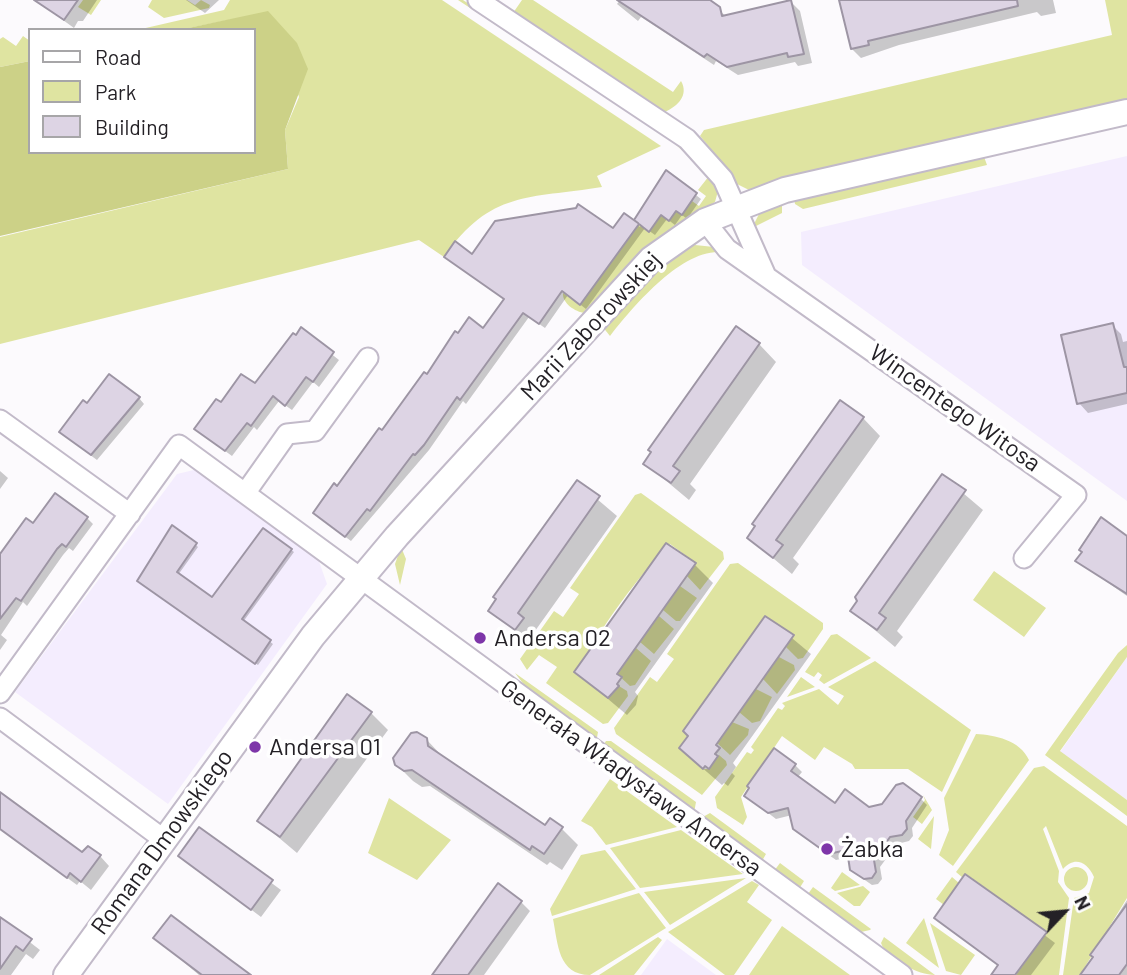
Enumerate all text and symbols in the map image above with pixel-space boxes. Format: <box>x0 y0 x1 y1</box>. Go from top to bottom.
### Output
legend <box>28 28 256 154</box>
text: Road <box>95 44 141 69</box>
text: Park <box>95 79 136 104</box>
text: Building <box>95 114 169 139</box>
street label: Marii Zaborowskiej <box>515 246 667 406</box>
street label: Wincentego Witosa <box>864 338 1046 478</box>
place label: Andersa 02 <box>494 624 611 652</box>
marker: Andersa 02 <box>472 630 488 646</box>
street label: Generała Władysława Andersa <box>495 674 767 882</box>
place label: Andersa 01 <box>269 733 381 761</box>
marker: Andersa 01 <box>247 739 263 755</box>
street label: Romana Dmowskiego <box>85 744 239 940</box>
place label: Żabka <box>841 835 904 863</box>
marker: Żabka <box>819 841 835 857</box>
north arrow <box>1029 877 1099 947</box>
text: N <box>1070 892 1096 913</box>

